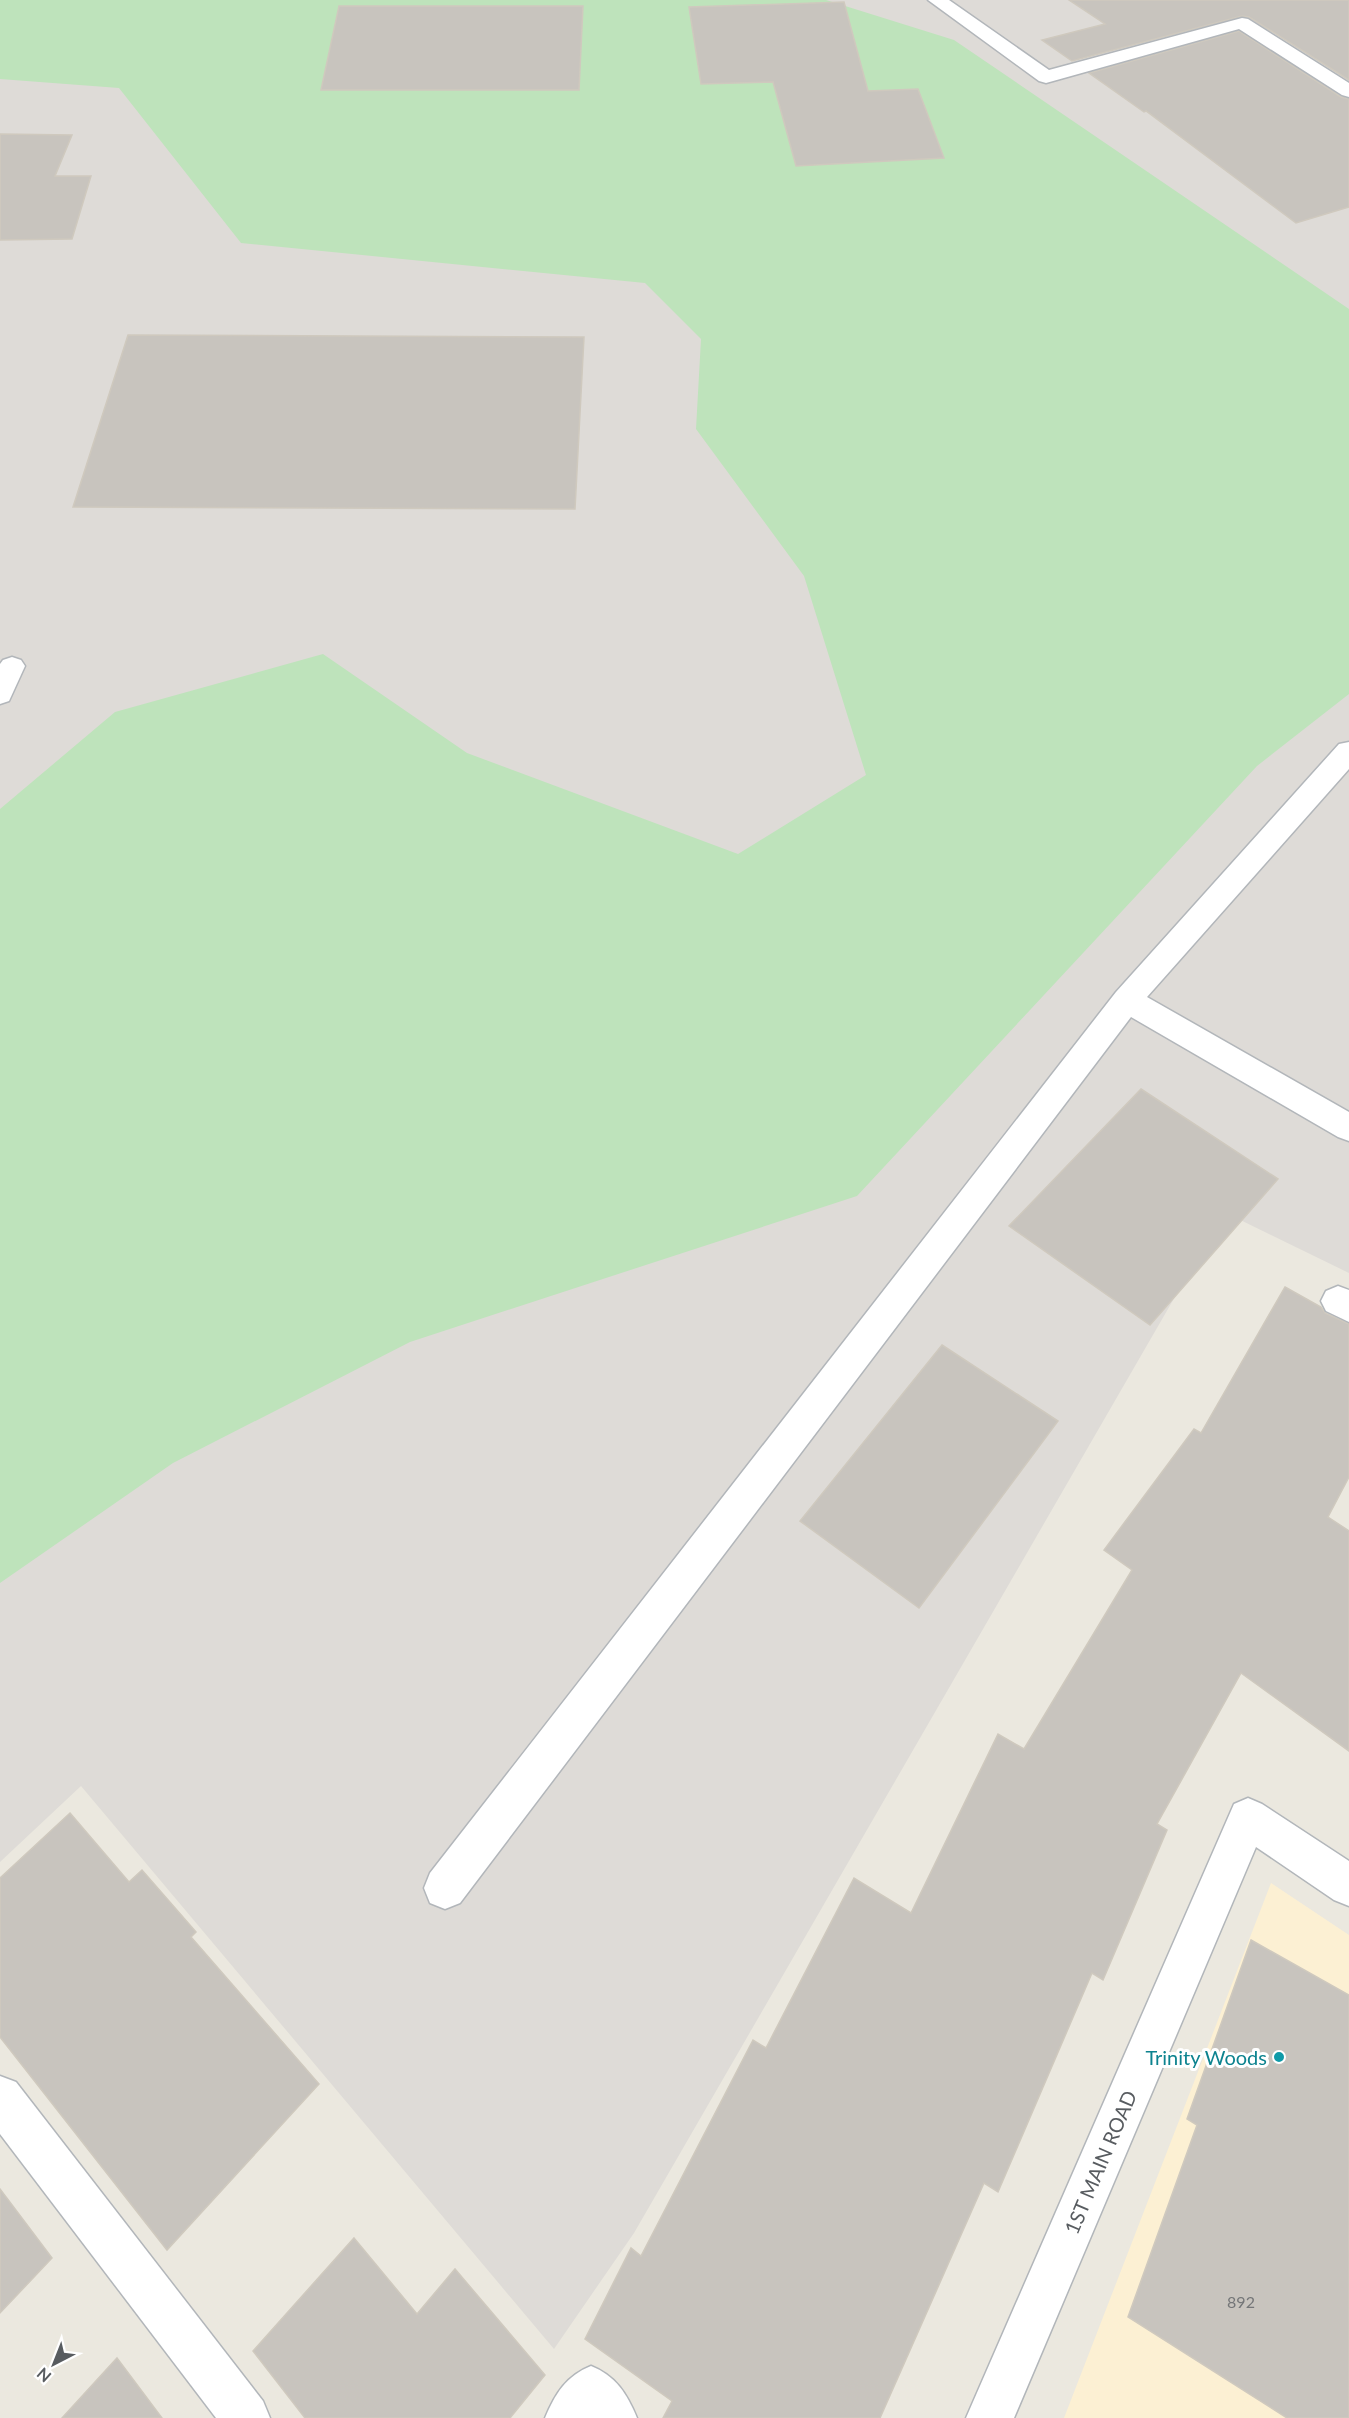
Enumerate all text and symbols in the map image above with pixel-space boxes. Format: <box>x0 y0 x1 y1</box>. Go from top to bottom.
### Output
place label: Trinity Woods <box>1145 2045 1267 2069</box>
marker: Trinity Woods <box>1272 2050 1286 2064</box>
street label: 1ST MAIN ROAD <box>1059 2087 1141 2237</box>
house number: 892 <box>1227 2292 1255 2311</box>
north arrow <box>24 2334 84 2394</box>
text: N <box>33 2364 55 2387</box>

